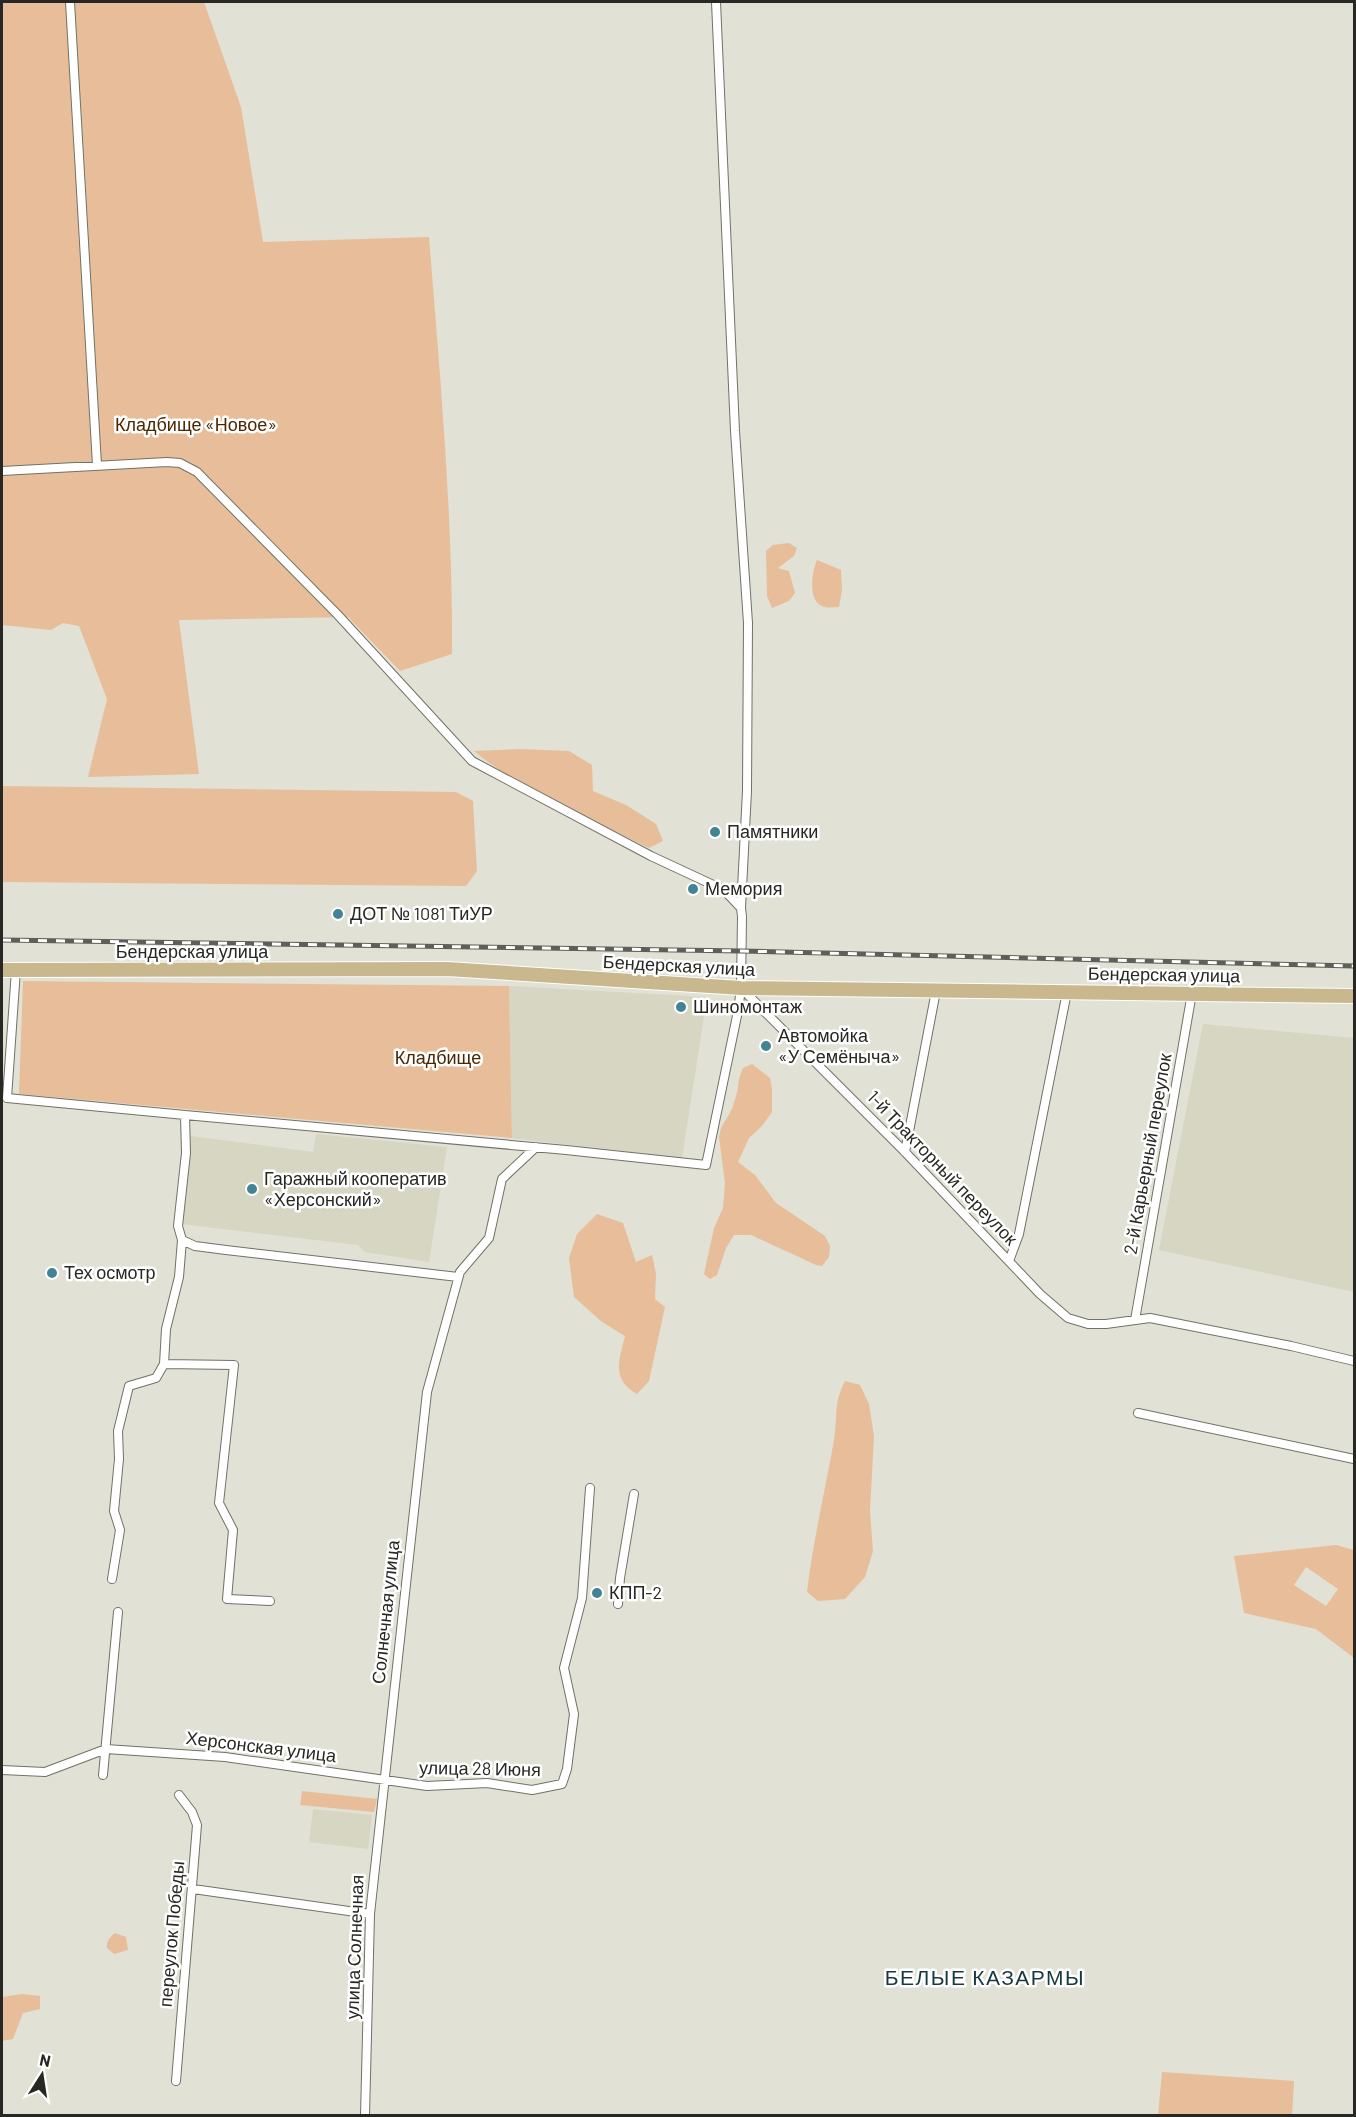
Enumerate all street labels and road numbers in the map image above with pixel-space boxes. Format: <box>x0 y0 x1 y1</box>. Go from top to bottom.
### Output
street label: Бендерская улица <box>116 940 269 962</box>
street label: Бендерская улица <box>602 950 757 980</box>
street label: Бендерская улица <box>1088 962 1241 986</box>
street label: 2-й Карьерный переулок <box>1119 1052 1176 1256</box>
street label: 1-й Тракторный переулок <box>863 1085 1022 1249</box>
street label: Солнечная улица <box>367 1538 404 1685</box>
street label: Херсонская улица <box>185 1726 339 1766</box>
street label: улица 28 Июня <box>419 1756 541 1780</box>
street label: переулок Победы <box>154 1860 188 2008</box>
street label: улица Солнечная <box>340 1874 368 2020</box>

